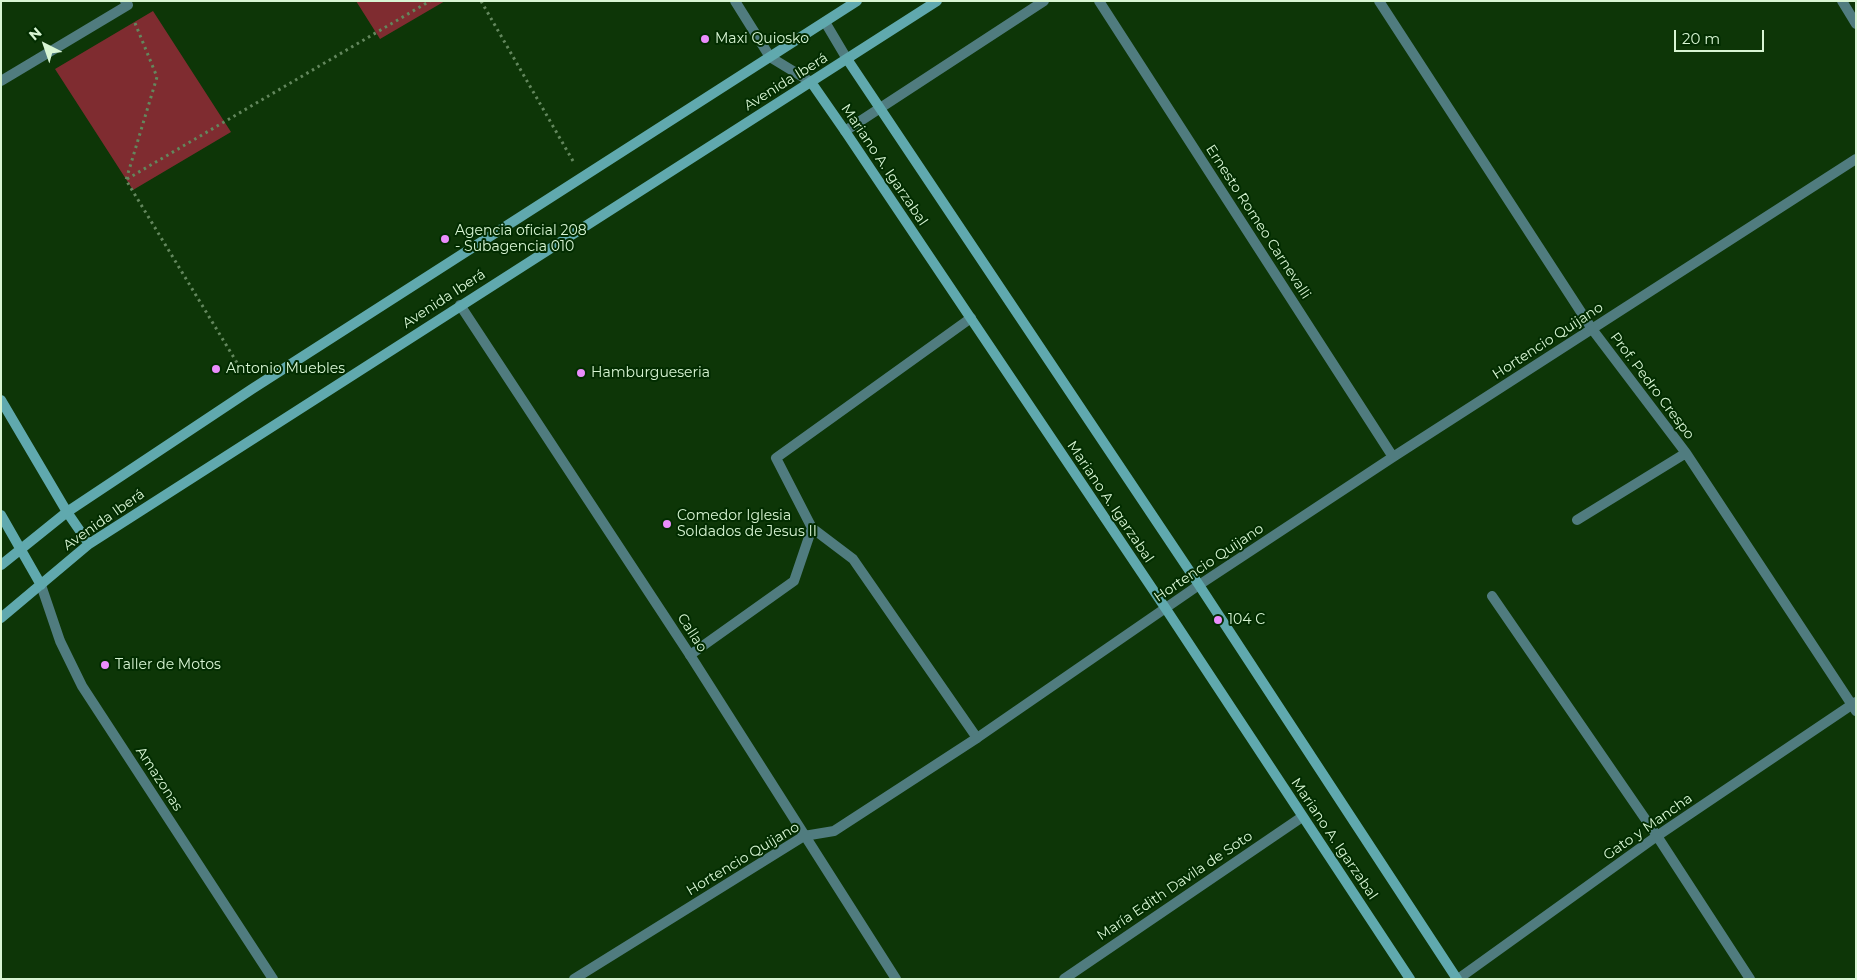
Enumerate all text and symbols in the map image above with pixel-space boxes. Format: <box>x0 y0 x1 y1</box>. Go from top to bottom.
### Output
north arrow <box>20 20 70 70</box>
scale bar <box>1677 20 1767 52</box>
text: N <box>25 23 45 44</box>
text: 20 m <box>1682 29 1720 48</box>
place label: Maxi Quiosko <box>715 31 809 47</box>
marker: Maxi Quiosko <box>699 33 711 45</box>
street label: Avenida Iberá <box>741 50 831 114</box>
street label: Mariano A. Igarzabal <box>837 101 931 229</box>
street label: Ernesto Romeo Carnevalli <box>1202 142 1314 302</box>
place label: Agencia oficial 208 - Subagencia 010 <box>455 223 587 256</box>
marker: Agencia oficial 208 - Subagencia 010 <box>439 233 451 245</box>
street label: Avenida Iberá <box>399 266 489 332</box>
street label: Hortencio Quijano <box>1490 299 1606 383</box>
street label: Prof. Pedro Crespo <box>1606 329 1698 443</box>
place label: Antonio Muebles <box>226 361 345 377</box>
marker: Antonio Muebles <box>210 363 222 375</box>
place label: Hamburgueseria <box>591 365 710 381</box>
marker: Hamburgueseria <box>575 367 587 379</box>
street label: Mariano A. Igarzabal <box>1063 438 1157 566</box>
street label: Avenida Iberá <box>60 486 148 554</box>
place label: Comedor Iglesia Soldados de Jesus II <box>677 508 817 540</box>
marker: Comedor Iglesia Soldados de Jesus II <box>661 518 673 530</box>
street label: Hortencio Quijano <box>1151 520 1267 606</box>
street label: Callao <box>673 611 711 655</box>
place label: 104 C <box>1228 612 1265 628</box>
marker: 104 C <box>1212 614 1224 626</box>
place label: Taller de Motos <box>115 657 221 673</box>
marker: Taller de Motos <box>99 659 111 671</box>
street label: Amazonas <box>132 744 186 814</box>
street label: Mariano A. Igarzabal <box>1287 775 1381 903</box>
street label: Gato y Mancha <box>1600 790 1696 864</box>
street label: Hortencio Quijano <box>684 819 802 899</box>
street label: María Edith Davila de Soto <box>1094 828 1256 944</box>

